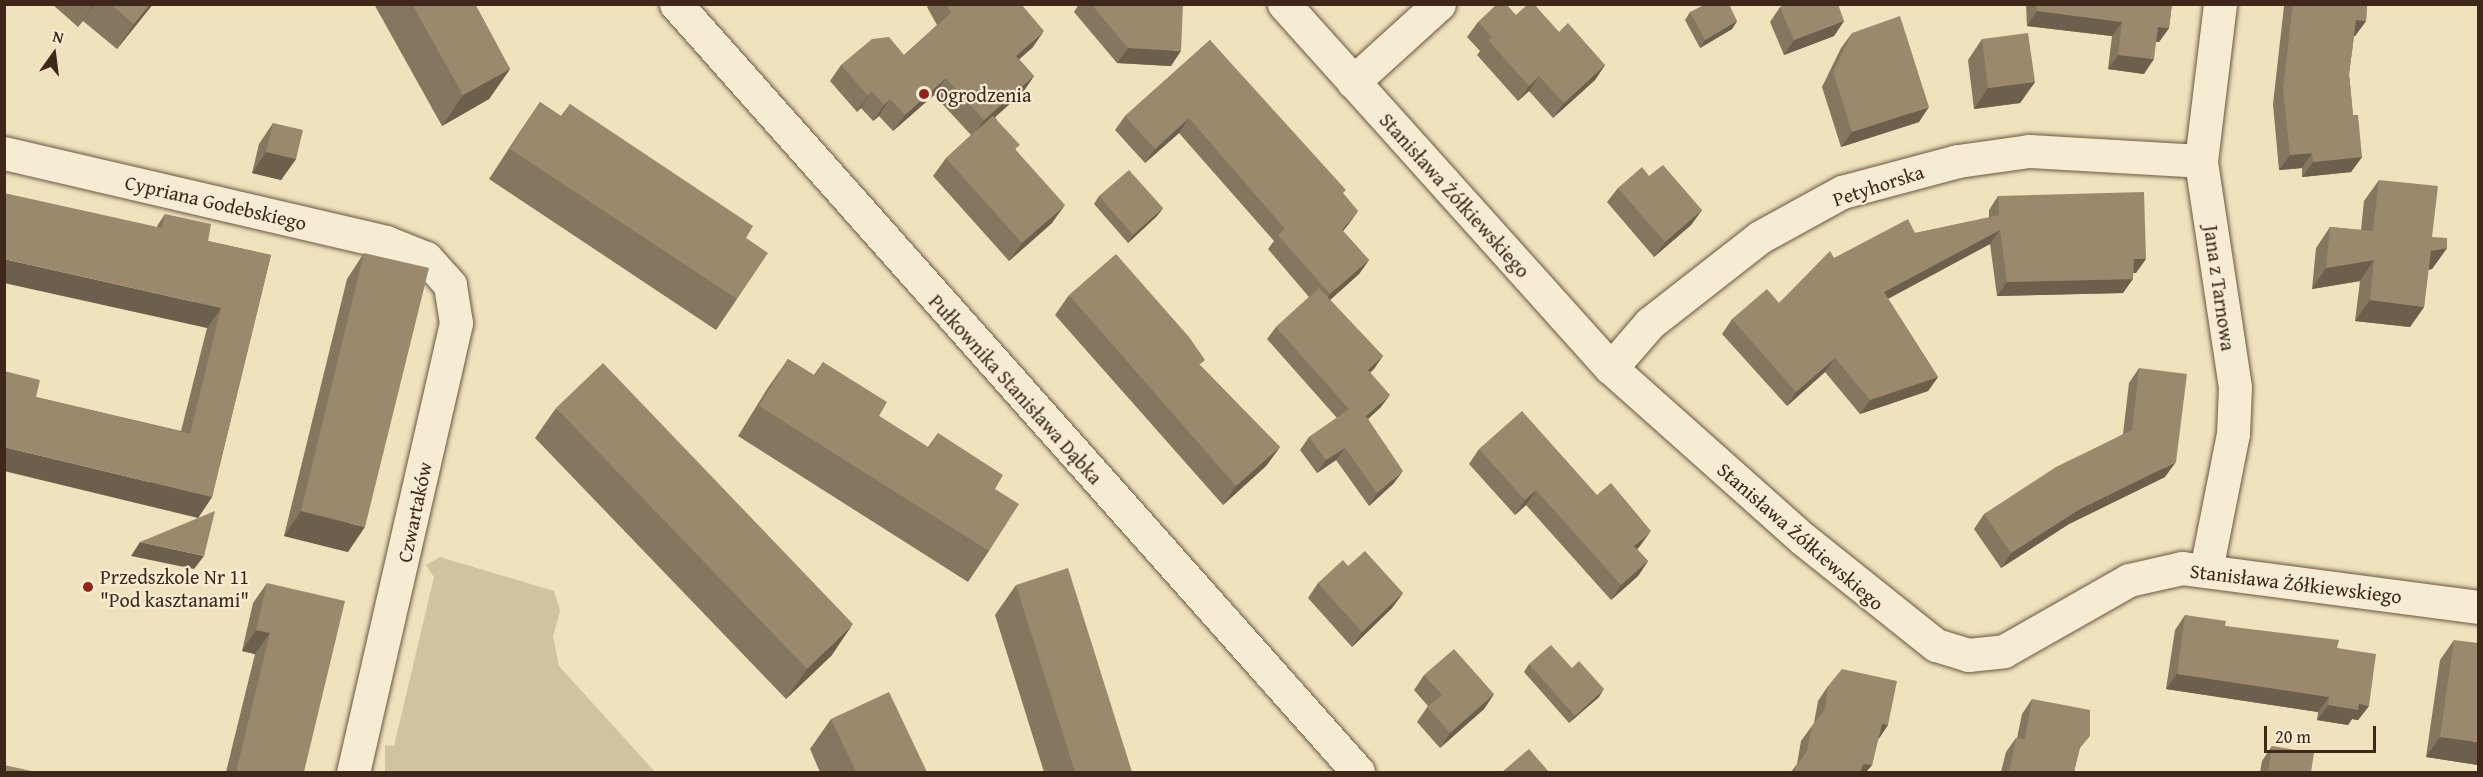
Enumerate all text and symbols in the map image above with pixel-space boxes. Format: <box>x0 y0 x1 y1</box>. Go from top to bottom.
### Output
north arrow <box>24 24 84 84</box>
text: N <box>50 24 66 49</box>
place label: Ogrodzenia <box>936 82 1031 106</box>
marker: Ogrodzenia <box>917 87 931 101</box>
street label: Stanisława Żółkiewskiego <box>1375 108 1535 282</box>
street label: Petyhorska <box>1829 159 1927 211</box>
street label: Cypriana Godebskiego <box>123 169 309 235</box>
street label: Jana z Tarnowa <box>2199 224 2241 352</box>
street label: Pułkownika Stanisława Dąbka <box>924 289 1108 489</box>
street label: Stanisława Żółkiewskiego <box>1713 457 1889 615</box>
street label: Czwartaków <box>392 459 436 565</box>
street label: Stanisława Żółkiewskiego <box>2189 558 2403 608</box>
place label: Przedszkole Nr 11 "Pod kasztanami" <box>100 564 249 611</box>
marker: Przedszkole Nr 11 "Pod kasztanami" <box>81 580 95 594</box>
scale bar <box>2267 714 2380 752</box>
text: 20 m <box>2275 723 2311 750</box>

